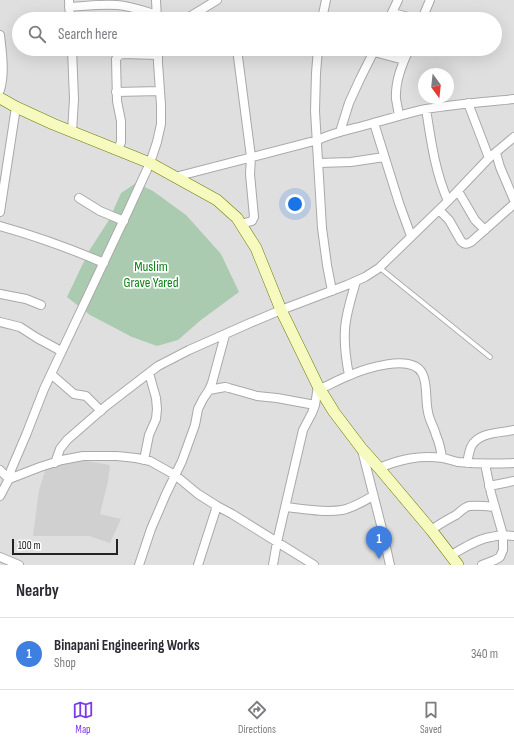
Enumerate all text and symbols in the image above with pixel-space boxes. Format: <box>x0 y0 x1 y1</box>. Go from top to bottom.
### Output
search box <box>12 12 502 56</box>
icon: search <box>26 23 48 45</box>
text: Search here <box>58 25 118 44</box>
north arrow <box>418 68 454 104</box>
your location <box>285 194 305 214</box>
park label: Muslim Grave Yared <box>123 258 179 291</box>
pin: 1 <box>366 526 392 559</box>
scale bar <box>12 537 118 556</box>
text: 100 m <box>18 539 40 552</box>
text: Nearby <box>16 581 59 601</box>
text: Binapani Engineering Works <box>54 636 200 655</box>
text: 1 <box>26 646 32 662</box>
text: 340 m <box>471 646 498 662</box>
text: Shop <box>54 655 76 671</box>
tab: Map <box>72 699 94 736</box>
tab: Directions <box>238 699 276 736</box>
tab: Saved <box>420 699 442 736</box>

